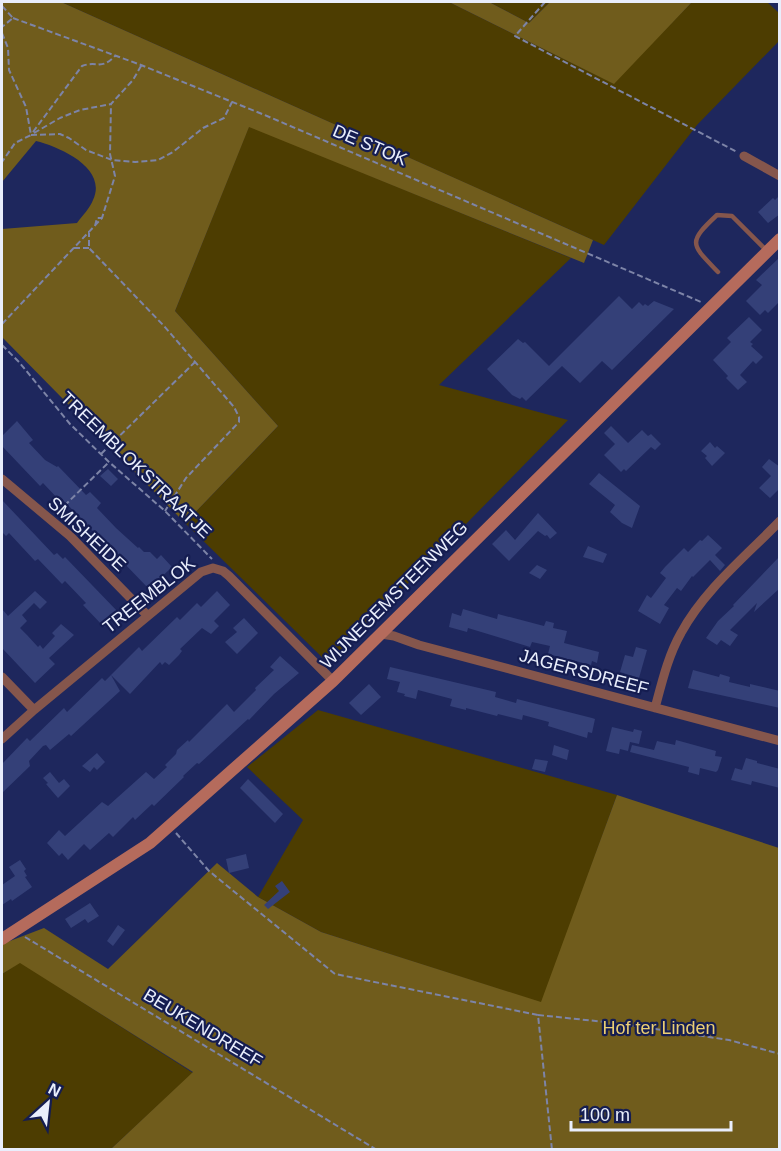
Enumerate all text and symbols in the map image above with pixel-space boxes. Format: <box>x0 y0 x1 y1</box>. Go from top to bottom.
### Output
street label: DE STOK <box>330 120 410 170</box>
street label: TREEMBLOKSTRAATJE <box>57 388 215 542</box>
street label: SMISHEIDE <box>44 493 130 575</box>
street label: WIJNEGEMSTEENWEG <box>316 517 472 673</box>
street label: TREEMBLOK <box>99 553 199 637</box>
street label: JAGERSDREEF <box>517 645 651 699</box>
street label: BEUKENDREEF <box>140 985 266 1071</box>
park label: Hof ter Linden <box>602 1018 716 1038</box>
north arrow <box>18 1073 78 1133</box>
text: N <box>46 1080 64 1100</box>
scale bar <box>571 1094 732 1132</box>
text: 100 m <box>580 1105 630 1125</box>

